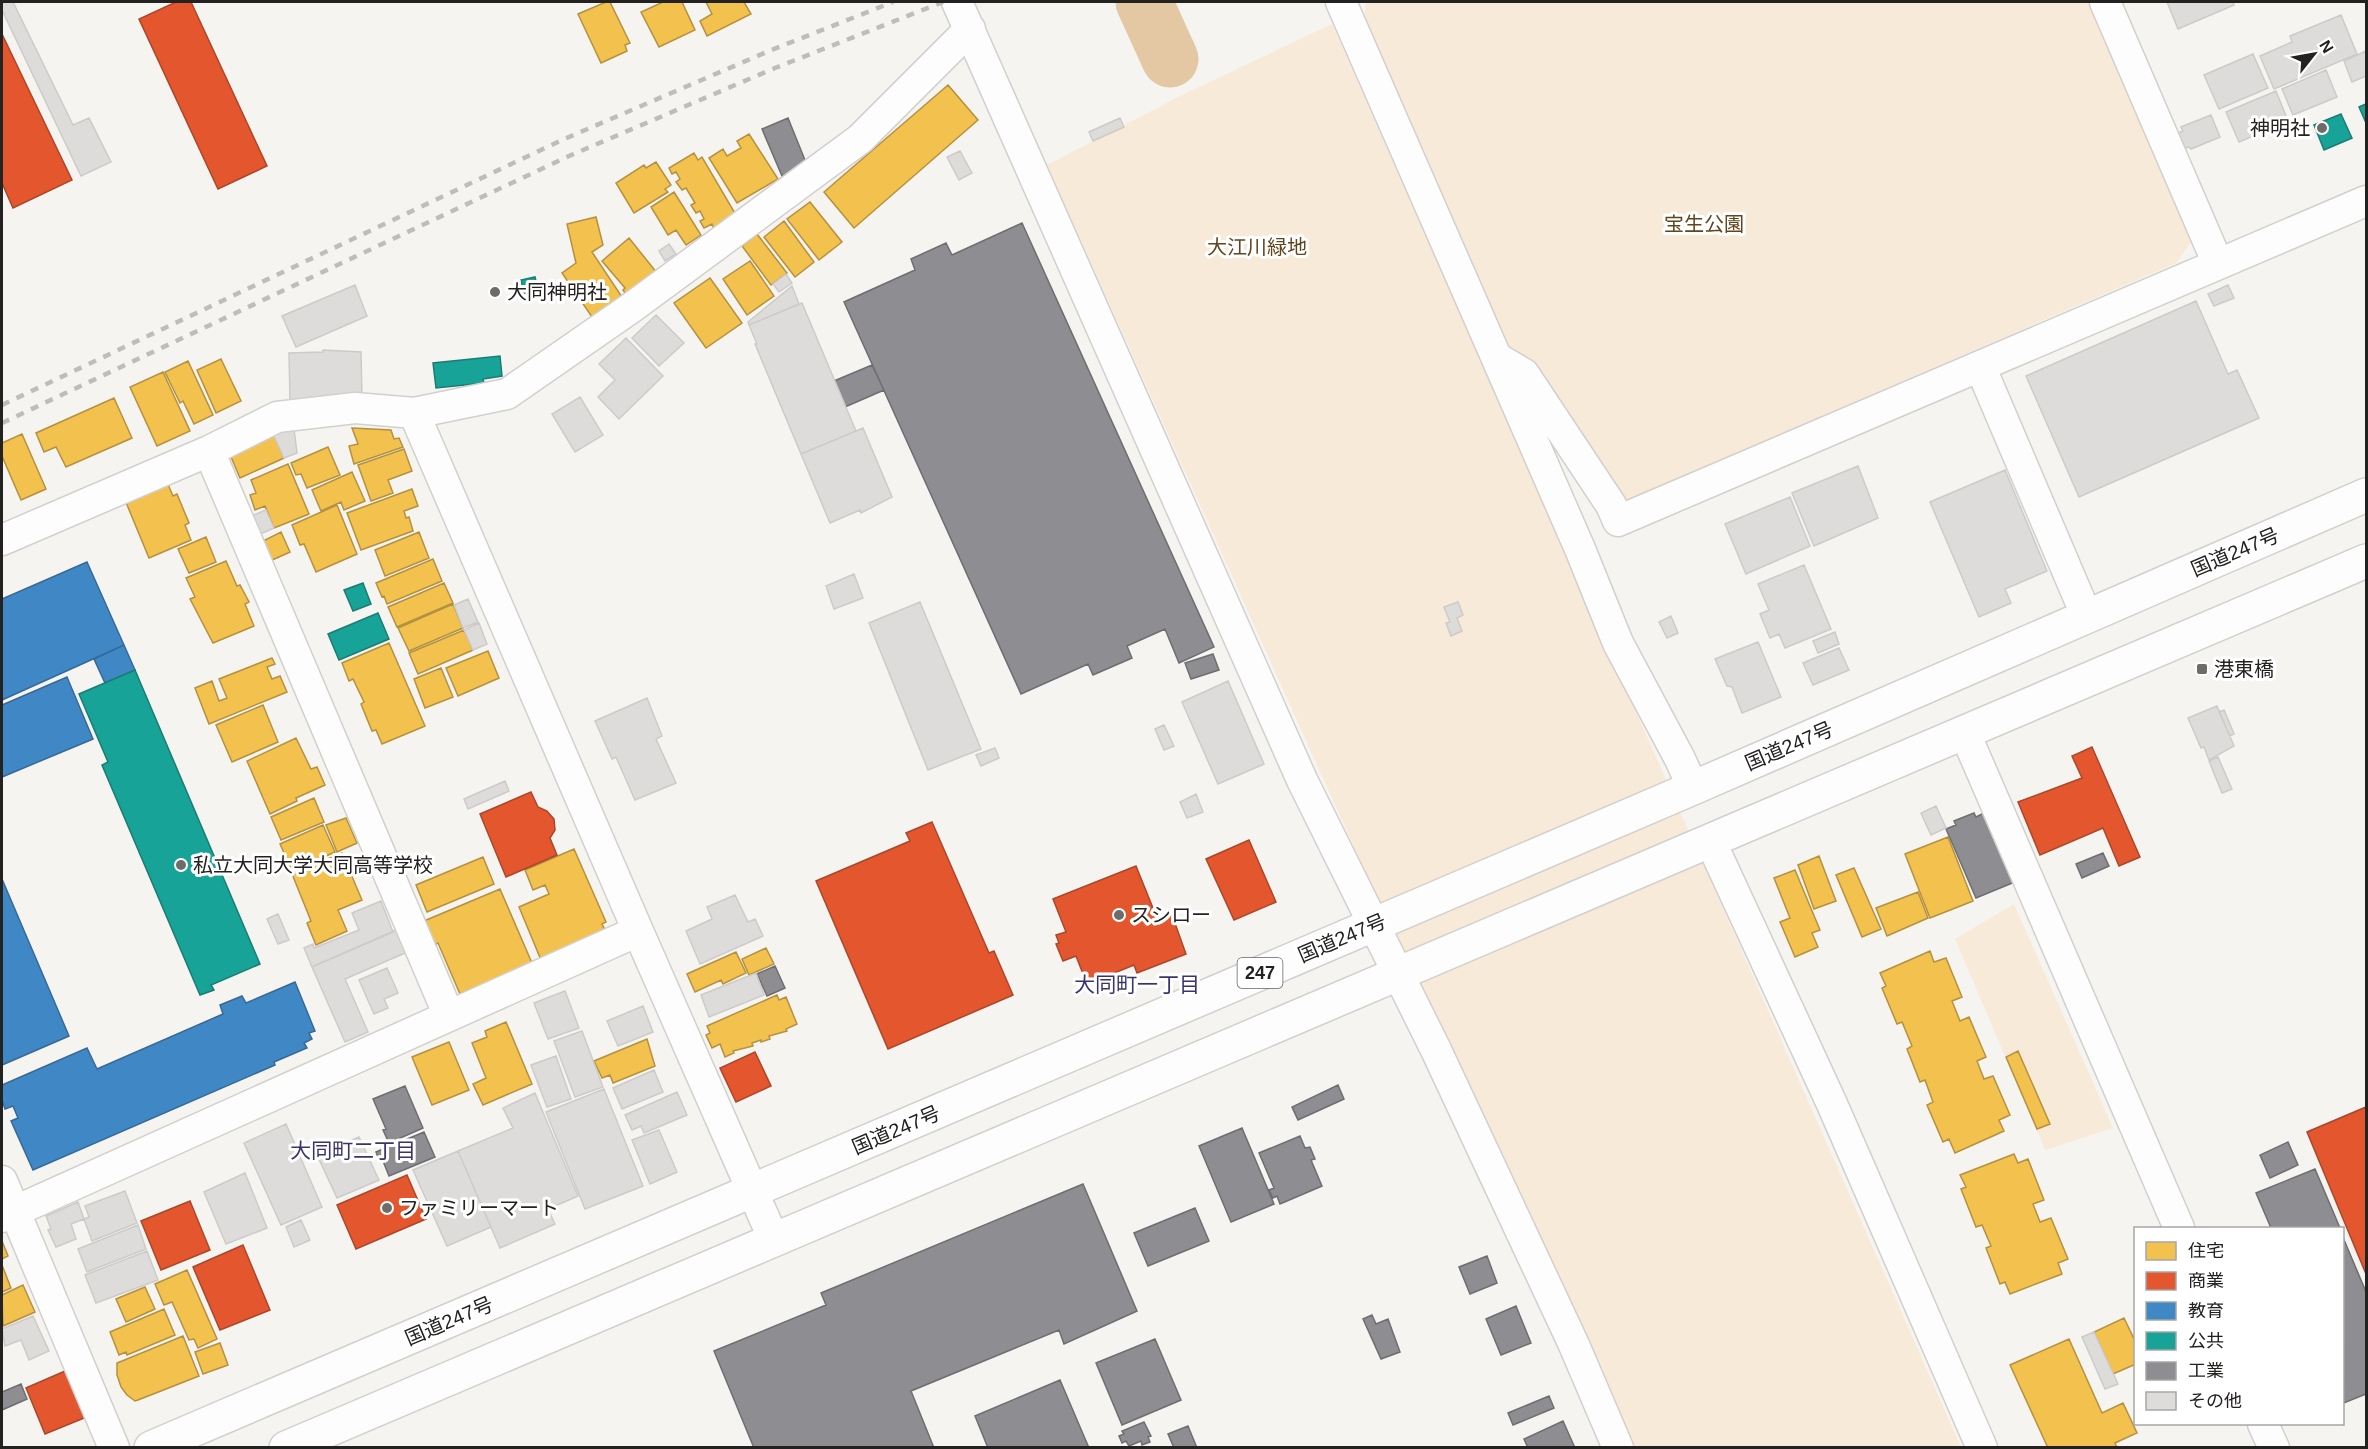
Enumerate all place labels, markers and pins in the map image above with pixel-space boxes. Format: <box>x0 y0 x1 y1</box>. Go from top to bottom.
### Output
place label: 神明社 <box>2250 117 2310 139</box>
marker: 神明社 <box>2315 121 2329 135</box>
place label: 大同神明社 <box>507 281 607 303</box>
marker: 大同神明社 <box>488 285 502 299</box>
place label: 港東橋 <box>2214 658 2274 680</box>
marker: 港東橋 <box>2195 662 2209 676</box>
place label: 私立大同大学大同高等学校 <box>193 854 433 876</box>
marker: 私立大同大学大同高等学校 <box>174 858 188 872</box>
place label: スシロー <box>1131 904 1211 926</box>
marker: スシロー <box>1112 908 1126 922</box>
place label: ファミリーマート <box>399 1197 559 1219</box>
marker: ファミリーマート <box>380 1201 394 1215</box>

